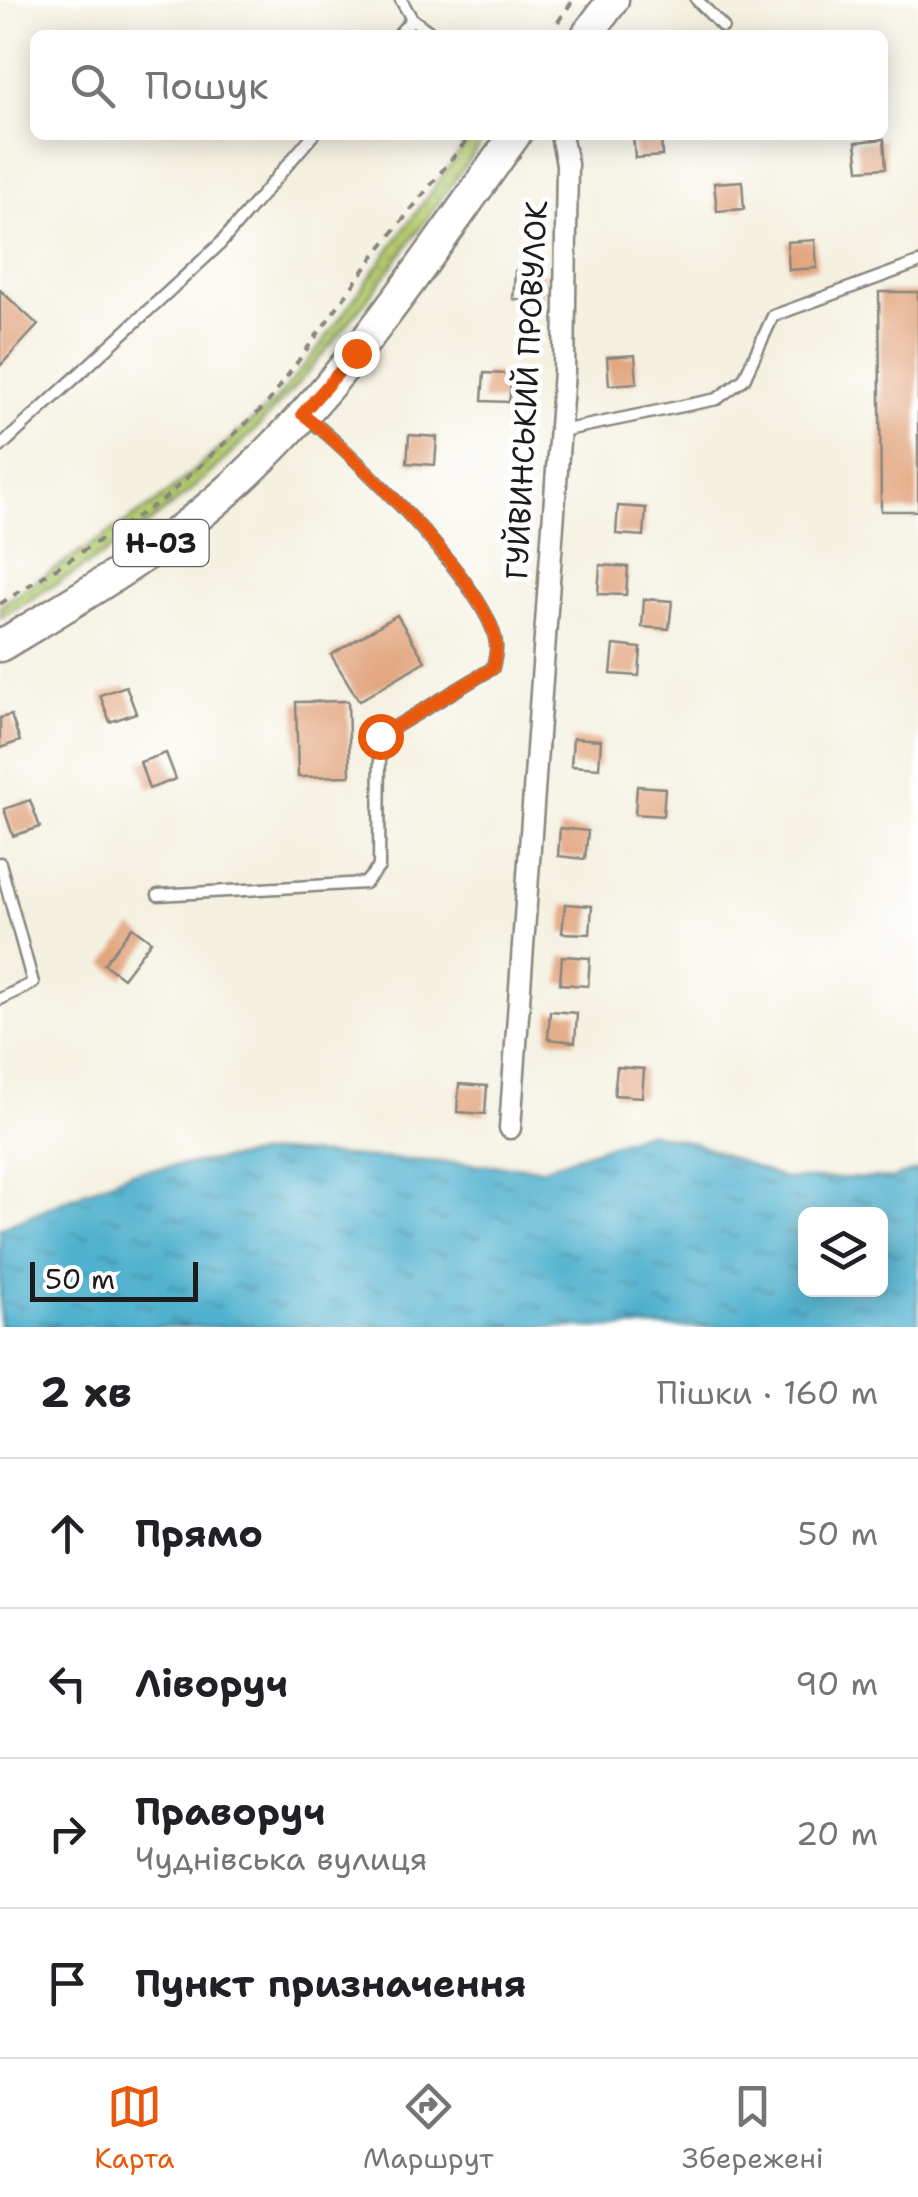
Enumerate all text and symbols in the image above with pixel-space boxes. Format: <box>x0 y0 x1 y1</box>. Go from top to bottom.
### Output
search box <box>30 30 888 140</box>
icon: search <box>65 58 120 113</box>
text: Пошук <box>145 60 268 111</box>
street label: ГУЙВИНСЬКИЙ ПРОВУЛОК <box>496 199 557 581</box>
route end <box>334 331 380 377</box>
road number: Н-03 <box>114 520 208 566</box>
route start <box>358 714 404 760</box>
map controls <box>798 1207 888 1297</box>
button: layers <box>798 1207 888 1297</box>
scale bar <box>30 1257 198 1302</box>
text: 50 m <box>45 1260 115 1298</box>
text: 2 хв <box>40 1364 132 1420</box>
text: Пішки · 160 m <box>657 1371 878 1414</box>
icon: ahead <box>40 1506 95 1561</box>
text: Прямо <box>135 1508 263 1559</box>
text: 50 m <box>798 1512 878 1555</box>
icon: left <box>40 1656 95 1711</box>
text: Ліворуч <box>135 1658 288 1709</box>
text: 90 m <box>795 1662 878 1705</box>
text: Праворуч <box>135 1786 325 1837</box>
icon: right <box>40 1806 95 1861</box>
text: 20 m <box>796 1812 878 1855</box>
text: Чуднівська вулиця <box>135 1837 428 1880</box>
icon: arrive <box>40 1956 95 2011</box>
text: Пункт призначення <box>135 1958 526 2009</box>
tab: Карта <box>94 2079 174 2177</box>
tab: Маршрут <box>363 2079 494 2177</box>
tab: Збережені <box>682 2079 824 2177</box>

